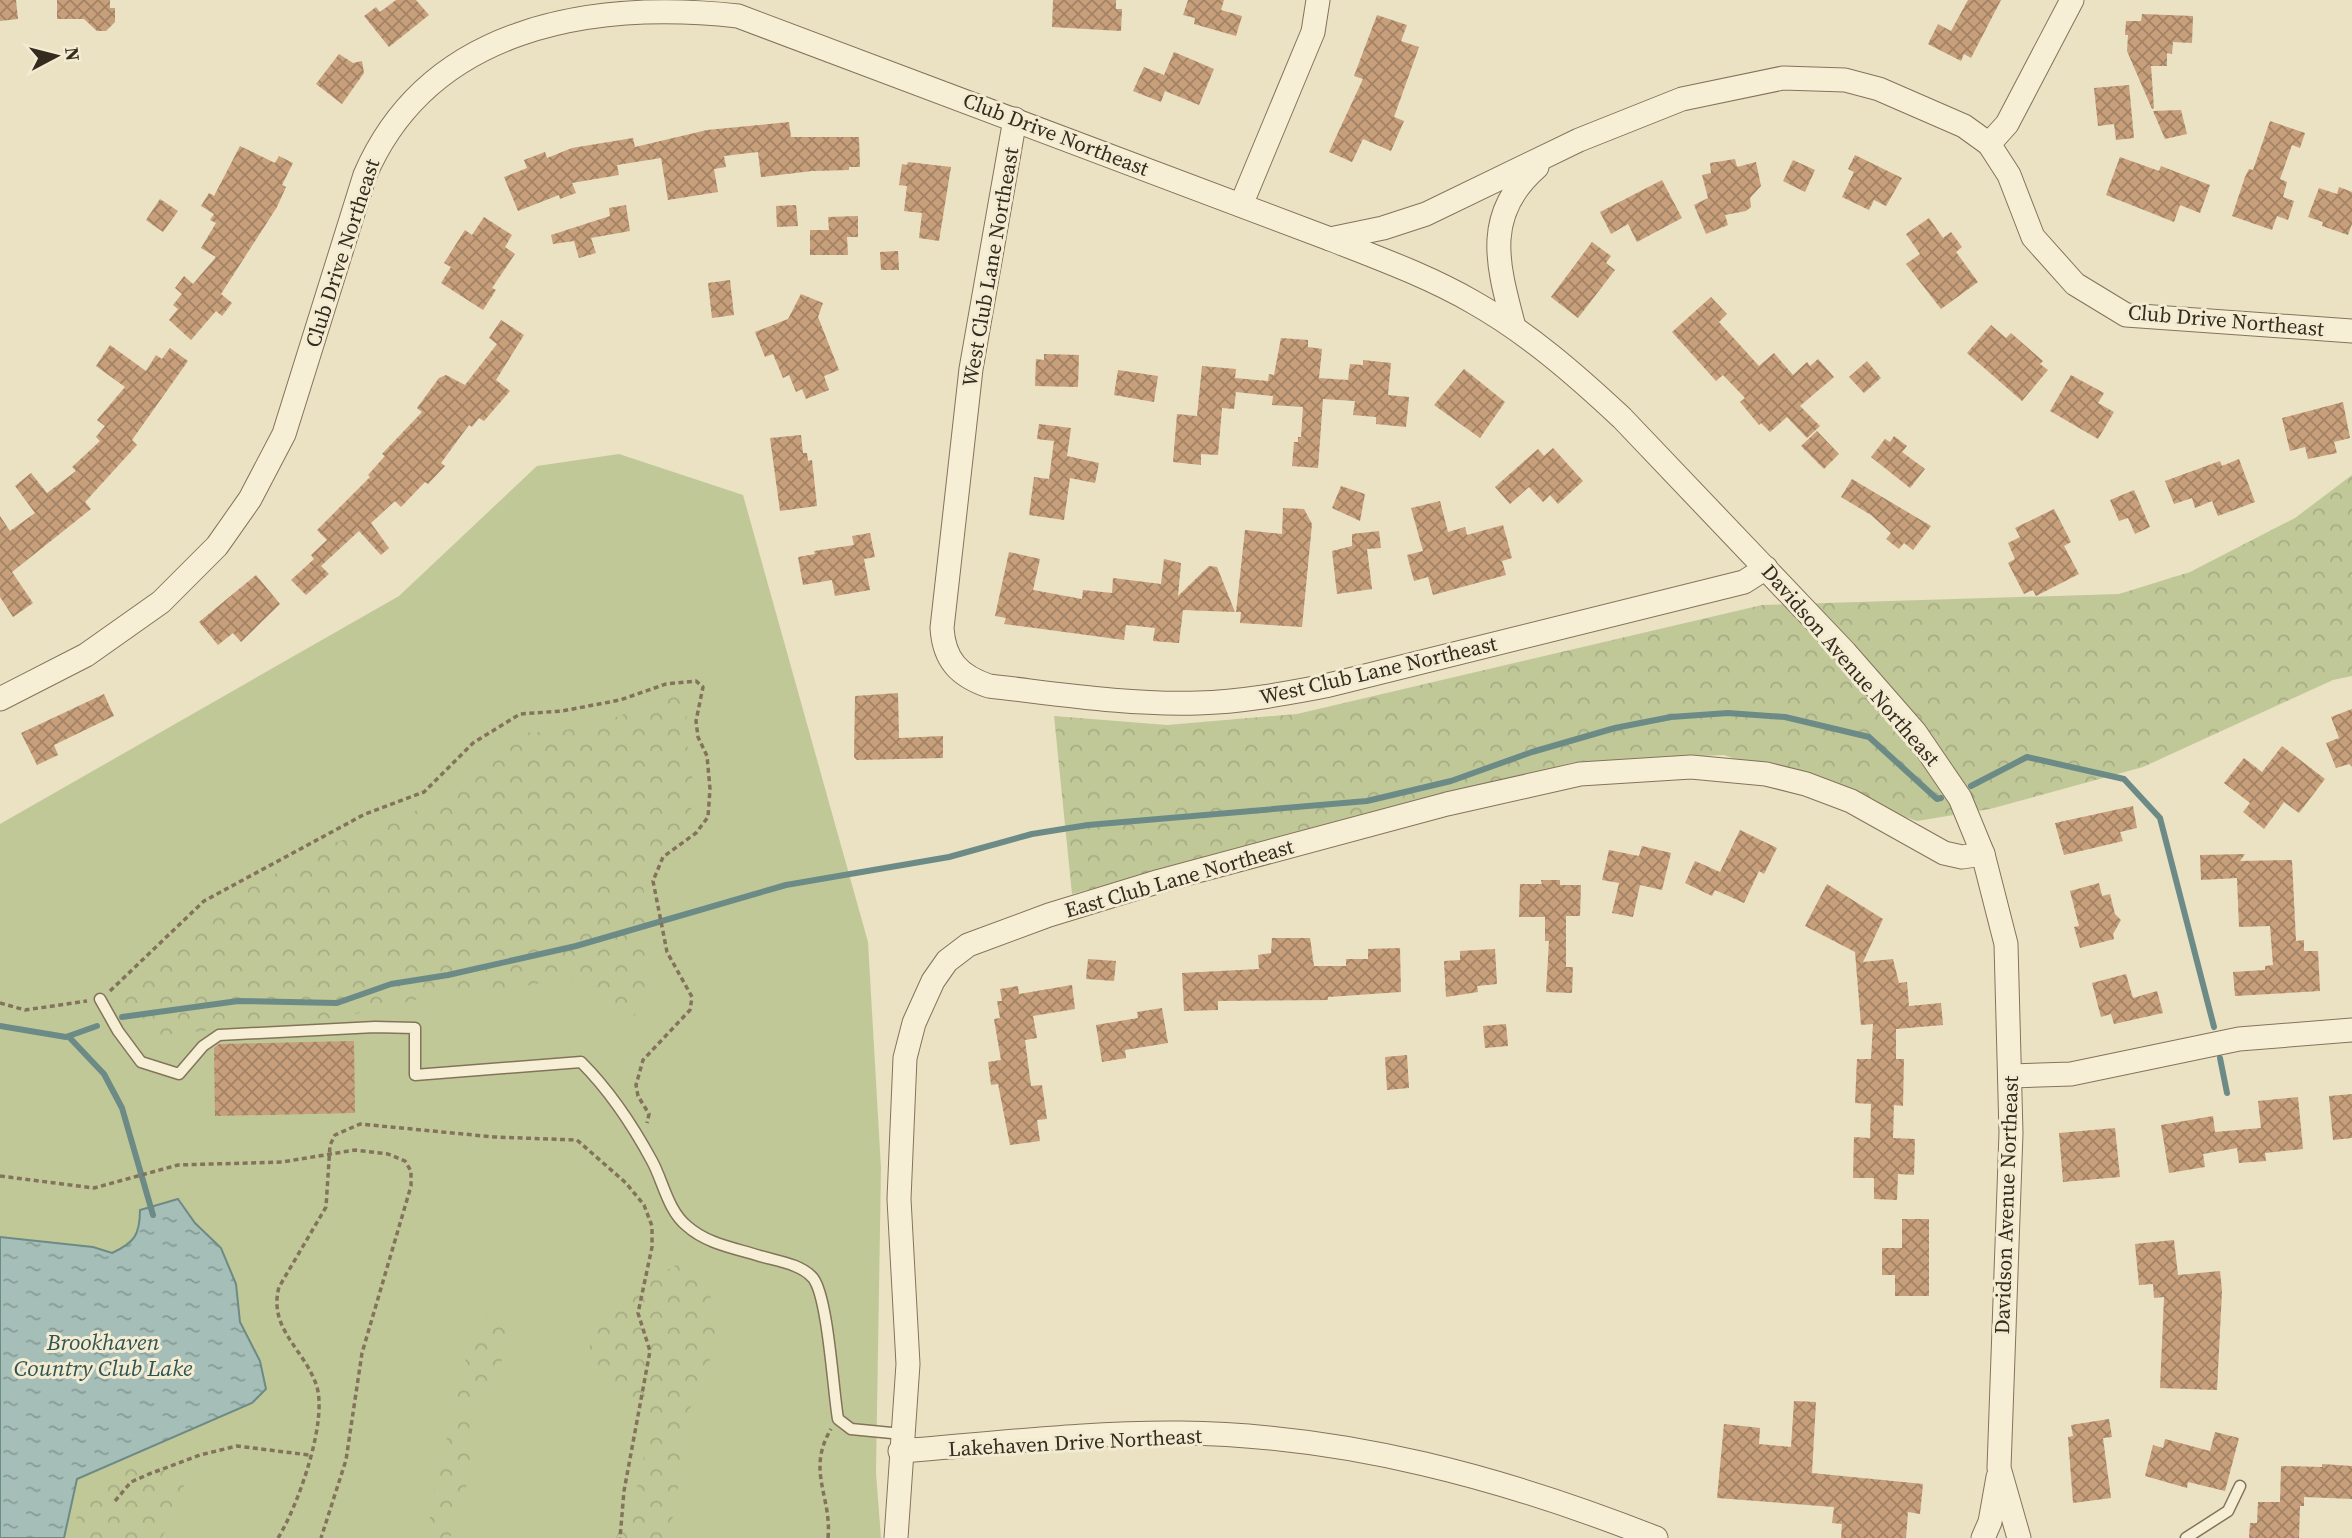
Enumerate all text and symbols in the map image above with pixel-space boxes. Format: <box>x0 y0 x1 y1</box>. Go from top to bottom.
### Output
north arrow <box>21 21 91 91</box>
text: N <box>59 45 87 63</box>
street label: Club Drive Northeast <box>959 85 1153 183</box>
street label: West Club Lane Northeast <box>955 145 1025 389</box>
street label: Club Drive Northeast <box>298 155 386 351</box>
street label: Club Drive Northeast <box>2127 297 2325 343</box>
street label: Davidson Avenue Northeast <box>1755 558 1947 772</box>
street label: West Club Lane Northeast <box>1256 629 1500 711</box>
street label: East Club Lane Northeast <box>1061 831 1297 925</box>
street label: Davidson Avenue Northeast <box>1987 1075 2025 1335</box>
water label: Brookhaven Country Club Lake <box>14 1326 193 1384</box>
street label: Lakehaven Drive Northeast <box>947 1421 1203 1463</box>

